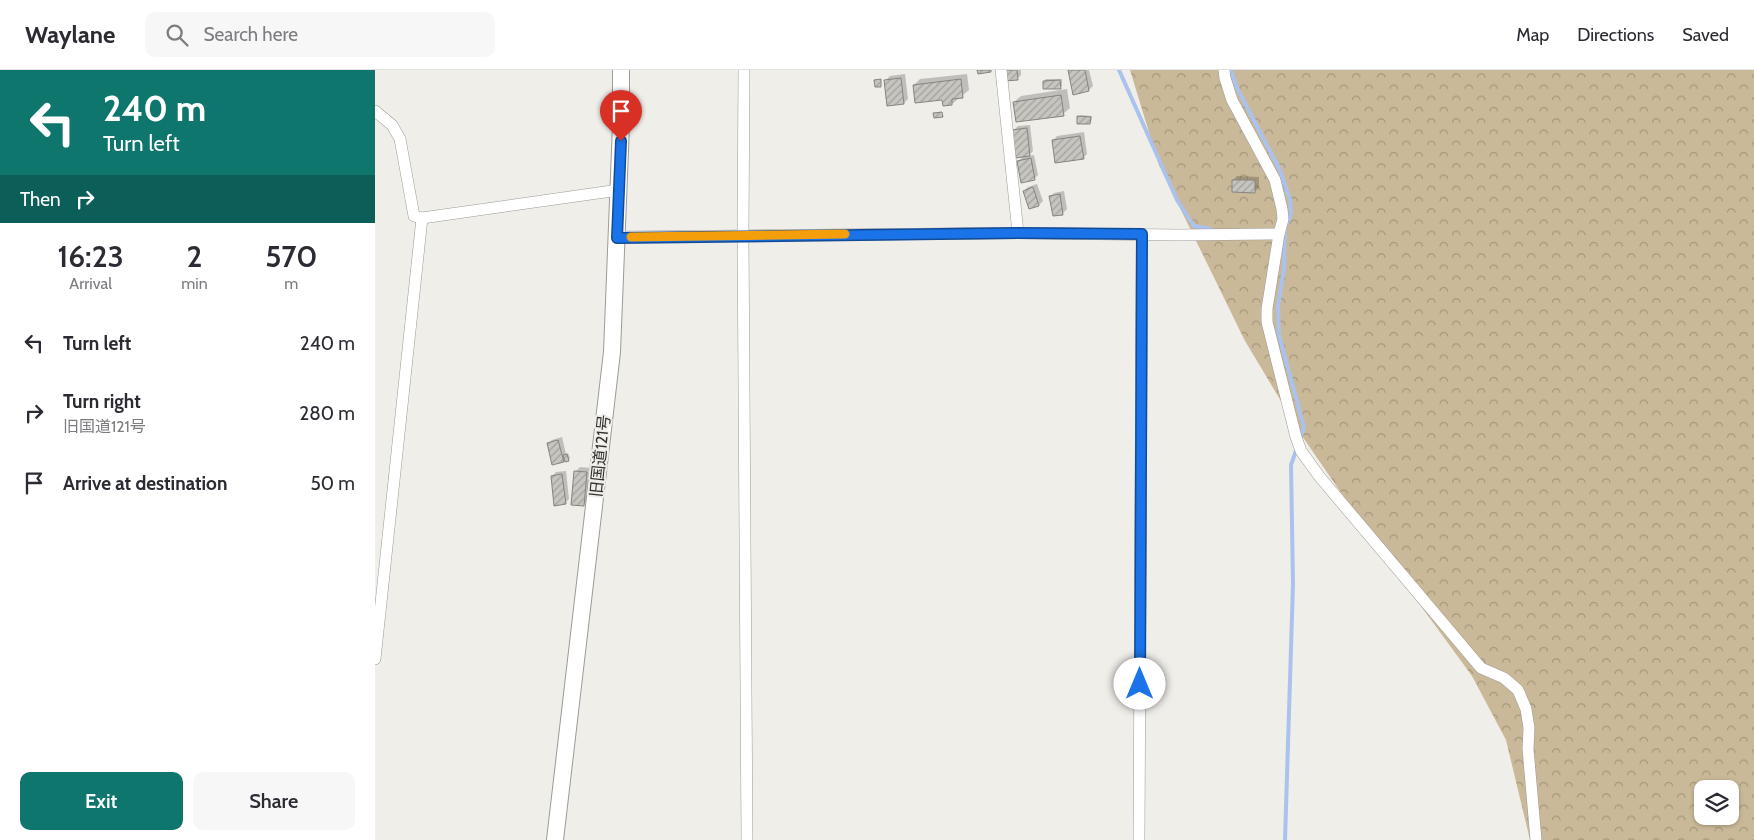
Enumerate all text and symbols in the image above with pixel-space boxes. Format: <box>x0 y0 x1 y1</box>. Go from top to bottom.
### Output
search box <box>145 12 495 57</box>
text: Waylane <box>25 20 115 49</box>
icon: search <box>163 21 191 49</box>
text: Search here <box>203 23 298 46</box>
text: Map <box>1516 24 1549 46</box>
text: Directions <box>1577 24 1654 46</box>
text: Saved <box>1682 24 1729 46</box>
text: 240 m <box>103 87 206 130</box>
icon: left <box>20 90 85 155</box>
pin <box>600 90 642 141</box>
icon: arrive <box>607 97 635 125</box>
text: Turn left <box>103 130 180 157</box>
icon: right <box>71 185 99 213</box>
text: Then <box>20 188 61 211</box>
text: 16:23 <box>58 238 124 275</box>
text: 2 <box>187 238 202 275</box>
text: 570 <box>265 238 317 275</box>
text: Arrival <box>69 274 112 293</box>
text: min <box>181 274 208 293</box>
text: m <box>284 274 298 293</box>
icon: left <box>20 329 48 357</box>
text: Turn left <box>63 332 131 355</box>
text: 240 m <box>300 332 355 355</box>
text: Turn right <box>63 390 141 413</box>
icon: right <box>20 399 48 427</box>
text: 280 m <box>299 402 355 425</box>
street label: 旧国道121号 <box>586 414 614 498</box>
text: 旧国道121号 <box>63 417 146 436</box>
icon: arrive <box>20 469 48 497</box>
text: Arrive at destination <box>63 472 227 495</box>
text: 50 m <box>311 472 355 495</box>
position arrow <box>1113 657 1165 709</box>
button: Exit <box>20 772 183 830</box>
button: Share <box>193 772 355 830</box>
map controls <box>1694 780 1739 825</box>
button: layers <box>1694 780 1739 825</box>

